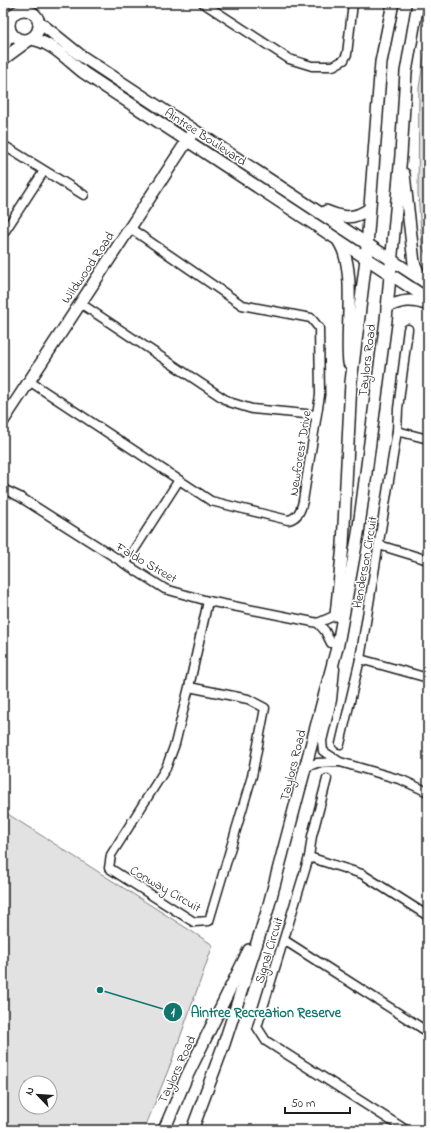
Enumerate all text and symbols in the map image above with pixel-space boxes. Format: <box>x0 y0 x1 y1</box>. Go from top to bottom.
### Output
street label: Aintree Boulevard <box>160 104 250 171</box>
street label: Wildwood Road <box>57 227 120 308</box>
street label: Taylors Road <box>354 322 382 398</box>
street label: Newforest Drive <box>284 409 317 497</box>
street label: Henderson Circuit <box>348 514 383 610</box>
street label: Faldo Street <box>111 538 181 589</box>
street label: Taylors Road <box>275 727 313 803</box>
street label: Conway Circuit <box>125 861 205 919</box>
street label: Signal Circuit <box>250 914 290 986</box>
callout: Aintree Recreation Reserve <box>163 999 349 1025</box>
text: Aintree Recreation Reserve <box>191 1003 342 1024</box>
text: 1 <box>171 1004 175 1022</box>
street label: Taylors Road <box>153 1032 203 1107</box>
north arrow <box>18 1075 58 1115</box>
text: N <box>21 1084 39 1098</box>
scale bar <box>285 1089 350 1115</box>
text: 50 m <box>291 1095 315 1113</box>

